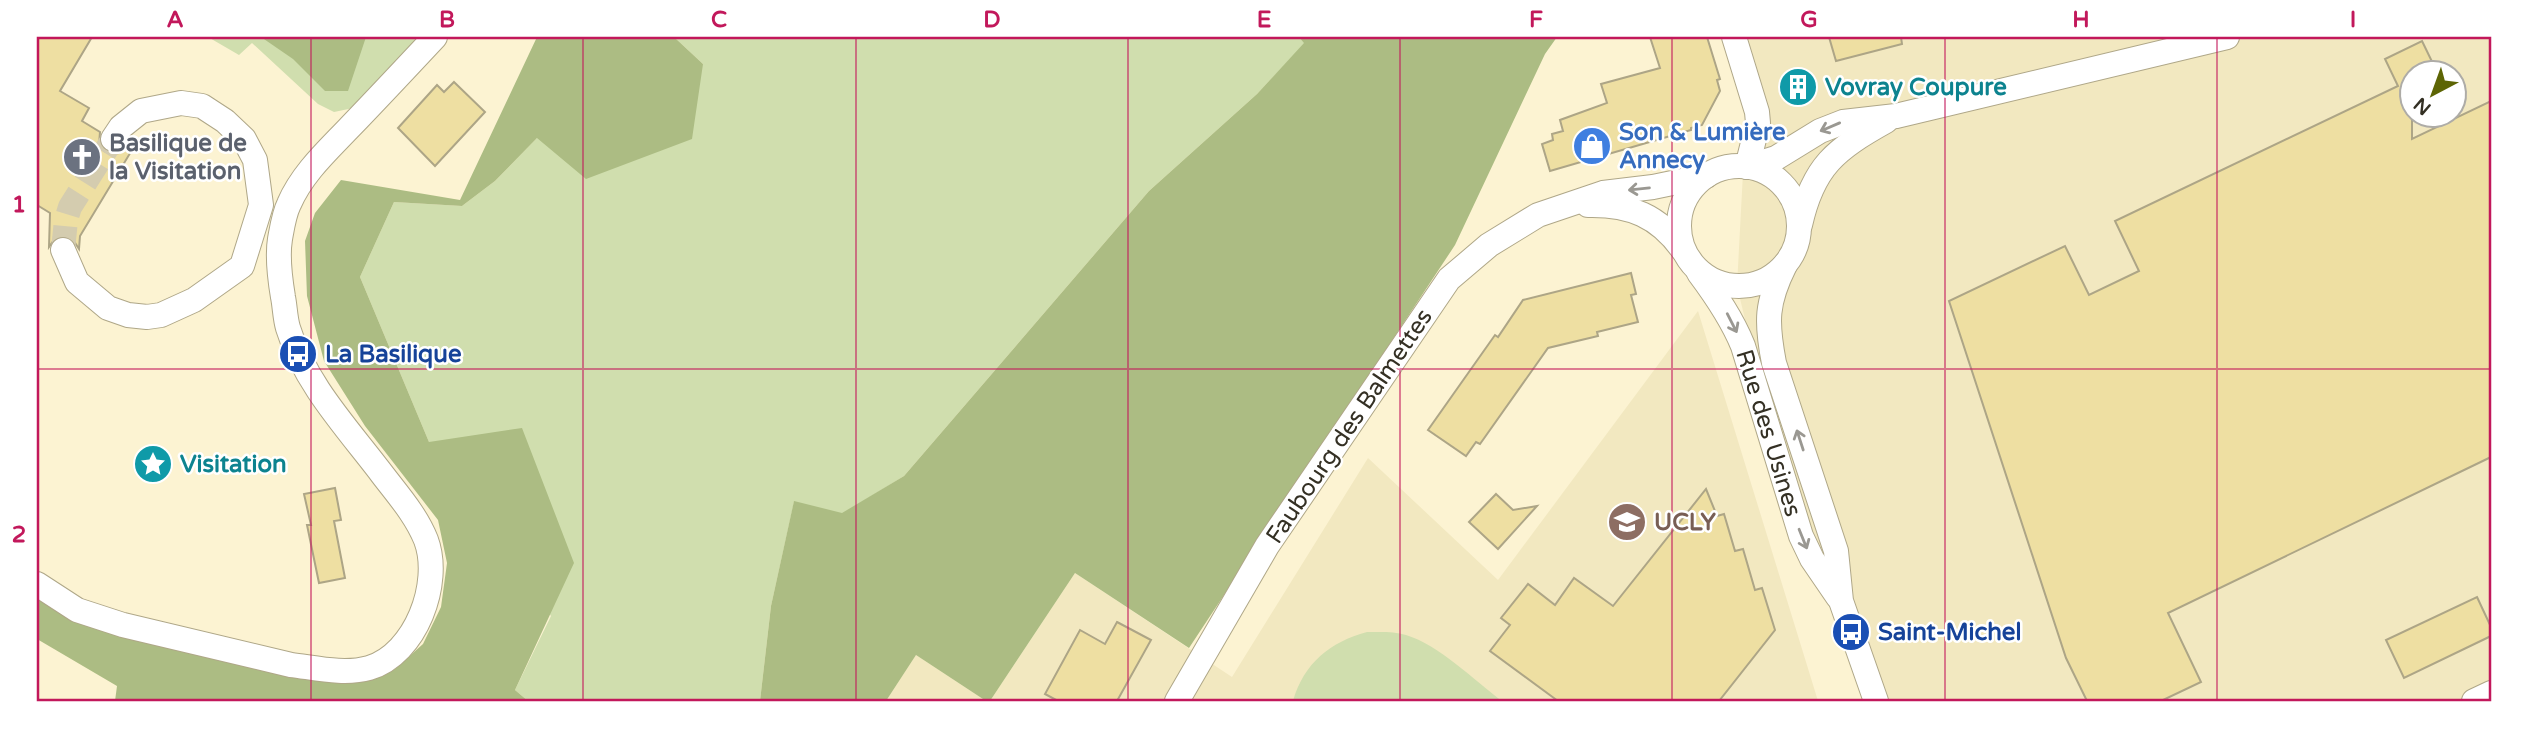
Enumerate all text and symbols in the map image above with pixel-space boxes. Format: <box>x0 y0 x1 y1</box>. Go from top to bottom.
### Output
text: A <box>166 6 184 34</box>
text: B <box>439 6 455 34</box>
text: C <box>711 6 727 34</box>
text: D <box>983 6 1001 34</box>
text: E <box>1257 6 1271 34</box>
text: F <box>1529 6 1543 34</box>
text: G <box>1800 6 1818 34</box>
text: H <box>2072 6 2090 34</box>
text: I <box>2350 6 2356 34</box>
north arrow <box>2398 60 2468 130</box>
building icon: Vovray Coupure <box>1777 66 1819 108</box>
place label: Vovray Coupure <box>1825 73 2007 102</box>
text: N <box>2410 93 2435 119</box>
place label: Son & Lumière Annecy <box>1619 118 1786 175</box>
one-way arrow <box>1819 121 1841 134</box>
shop icon: Son & Lumière Annecy <box>1571 125 1613 167</box>
place label: Basilique de la Visitation <box>109 129 247 186</box>
church icon: Basilique de la Visitation <box>61 136 103 178</box>
one-way arrow <box>1628 182 1651 195</box>
text: 1 <box>12 191 26 219</box>
street label: Faubourg des Balmettes <box>1260 303 1439 549</box>
one-way arrow <box>1726 312 1740 333</box>
bus stop icon: La Basilique <box>277 333 319 375</box>
place label: La Basilique <box>325 340 462 369</box>
street label: Rue des Usines <box>1729 346 1808 520</box>
one-way arrow <box>1792 430 1805 452</box>
place icon: Visitation <box>132 443 174 485</box>
place label: Visitation <box>180 450 287 479</box>
school or university icon: UCLY <box>1606 501 1648 543</box>
place label: UCLY <box>1654 508 1717 537</box>
text: 2 <box>12 521 26 549</box>
one-way arrow <box>1797 527 1810 549</box>
bus stop icon: Saint-Michel <box>1830 611 1872 653</box>
place label: Saint-Michel <box>1878 618 2021 647</box>

